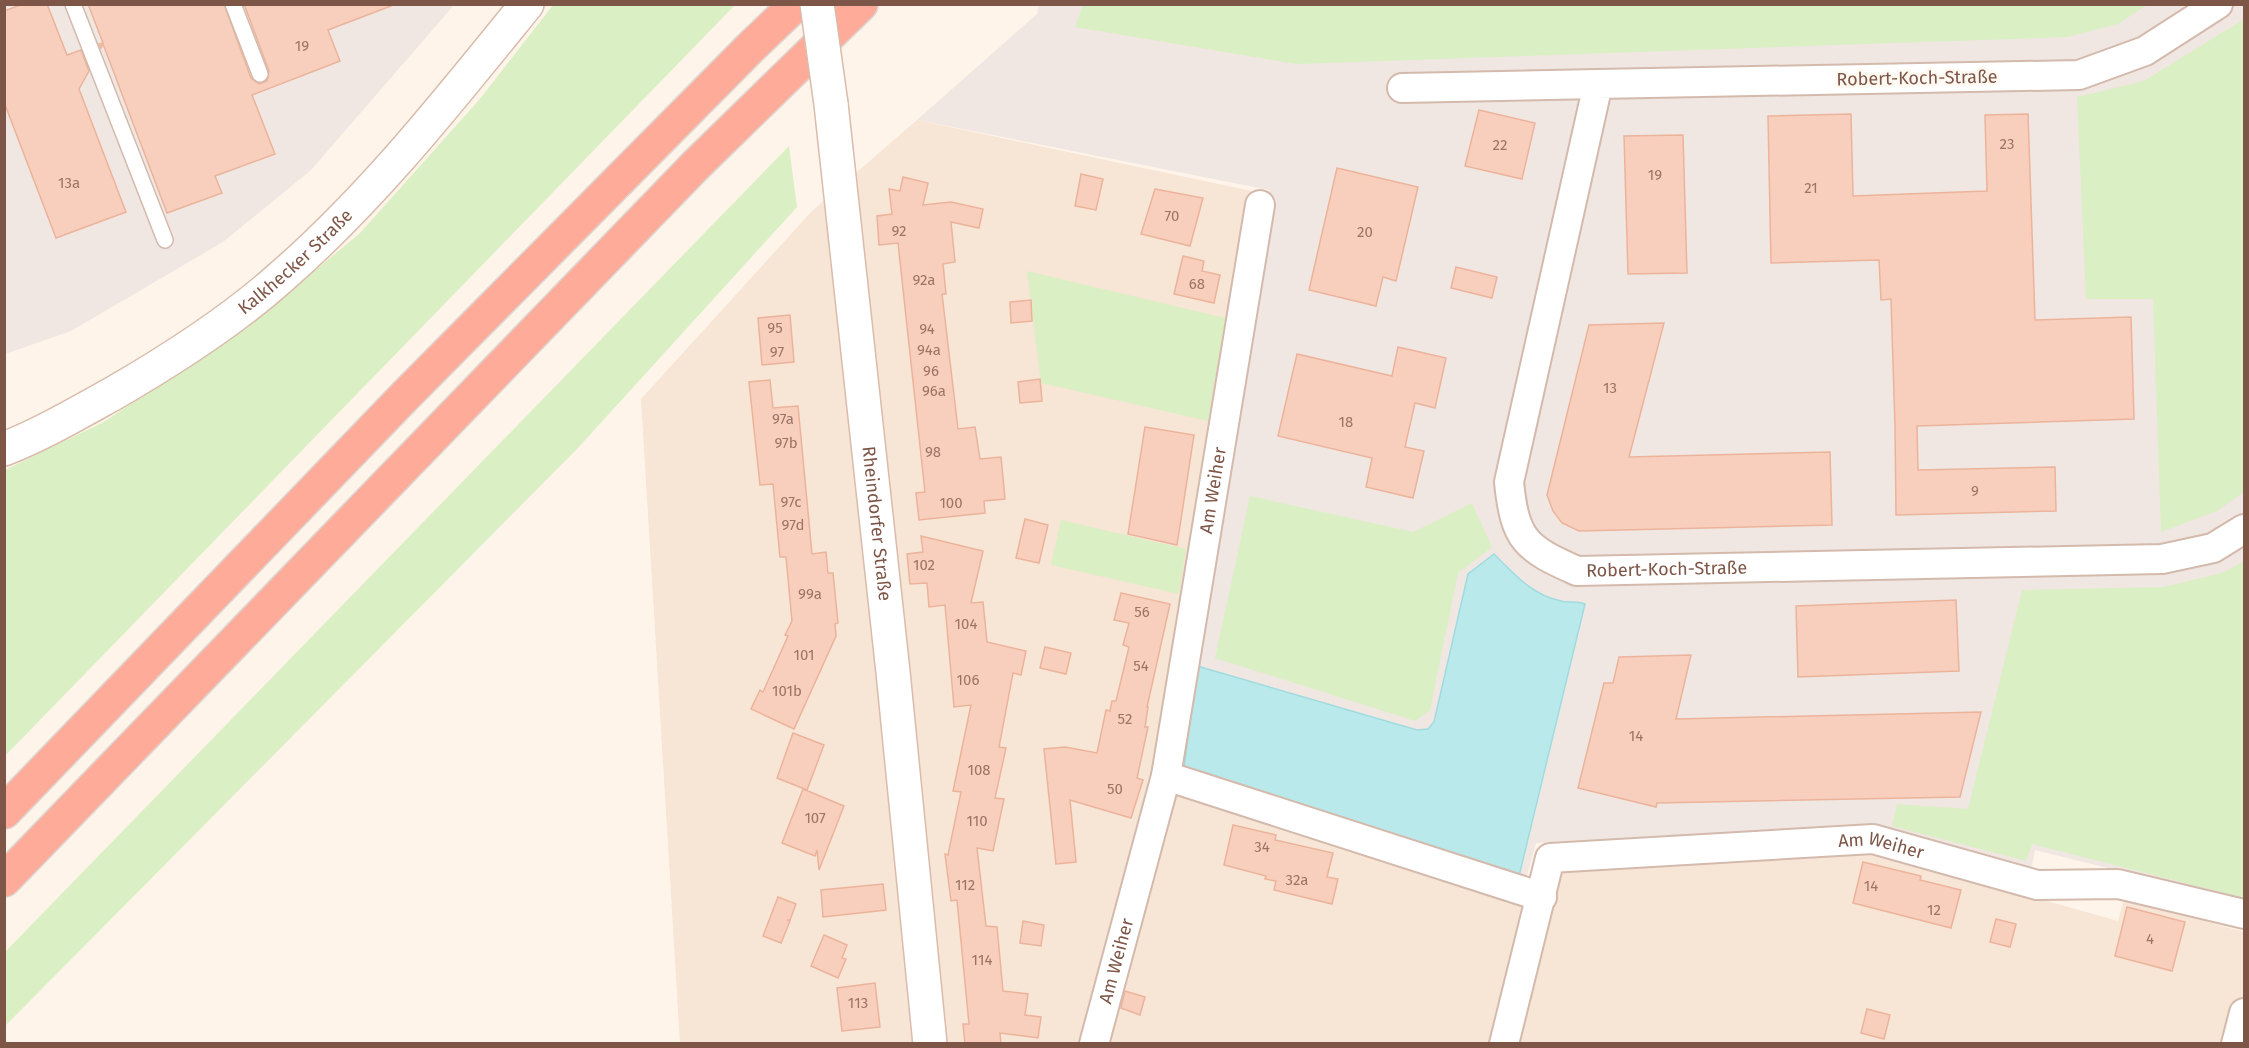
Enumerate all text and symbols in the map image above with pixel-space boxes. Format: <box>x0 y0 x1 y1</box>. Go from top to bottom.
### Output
house number: 19 <box>295 37 309 55</box>
street label: Robert-Koch-Straße <box>1836 66 1998 90</box>
house number: 23 <box>2000 135 2014 153</box>
house number: 22 <box>1493 136 1507 154</box>
house number: 19 <box>1648 166 1662 184</box>
house number: 13a <box>58 174 80 192</box>
house number: 21 <box>1804 179 1818 197</box>
street label: Kalkhecker Straße <box>234 204 357 319</box>
house number: 70 <box>1165 207 1179 225</box>
house number: 92 <box>892 222 906 240</box>
house number: 20 <box>1357 223 1373 241</box>
house number: 92a <box>913 271 935 289</box>
house number: 68 <box>1189 275 1205 293</box>
house number: 95 <box>767 319 783 337</box>
house number: 94 <box>919 320 935 338</box>
house number: 94a <box>917 341 941 359</box>
house number: 97 <box>770 343 784 361</box>
house number: 96 <box>923 362 939 380</box>
house number: 13 <box>1603 379 1617 397</box>
house number: 96a <box>922 382 946 400</box>
house number: 97a <box>772 410 794 428</box>
house number: 18 <box>1339 413 1353 431</box>
house number: 97b <box>774 434 798 452</box>
house number: 98 <box>925 443 941 461</box>
street label: Rheindorfer Straße <box>857 445 896 602</box>
street label: Am Weiher <box>1195 445 1231 535</box>
house number: 9 <box>1971 482 1979 500</box>
house number: 97c <box>780 493 802 511</box>
house number: 100 <box>939 494 963 512</box>
house number: 97d <box>782 516 804 534</box>
house number: 102 <box>913 556 935 574</box>
street label: Robert-Koch-Straße <box>1586 557 1747 582</box>
house number: 99a <box>798 585 822 603</box>
house number: 56 <box>1134 603 1150 621</box>
house number: 104 <box>955 615 977 633</box>
house number: 101 <box>794 646 815 664</box>
house number: 54 <box>1133 657 1149 675</box>
house number: 106 <box>957 671 979 689</box>
house number: 101b <box>772 682 802 700</box>
house number: 52 <box>1118 710 1132 728</box>
house number: 14 <box>1629 727 1643 745</box>
house number: 108 <box>967 761 991 779</box>
house number: 50 <box>1107 780 1123 798</box>
house number: 107 <box>804 809 826 827</box>
house number: 110 <box>966 812 988 830</box>
street label: Am Weiher <box>1838 827 1927 864</box>
house number: 34 <box>1254 838 1270 856</box>
house number: 32a <box>1286 871 1308 889</box>
house number: 112 <box>955 876 975 894</box>
house number: 14 <box>1864 877 1878 895</box>
house number: 12 <box>1927 901 1941 919</box>
street label: Am Weiher <box>1094 916 1138 1006</box>
house number: 4 <box>2146 930 2154 948</box>
house number: 114 <box>972 951 992 969</box>
house number: 113 <box>848 994 868 1012</box>

